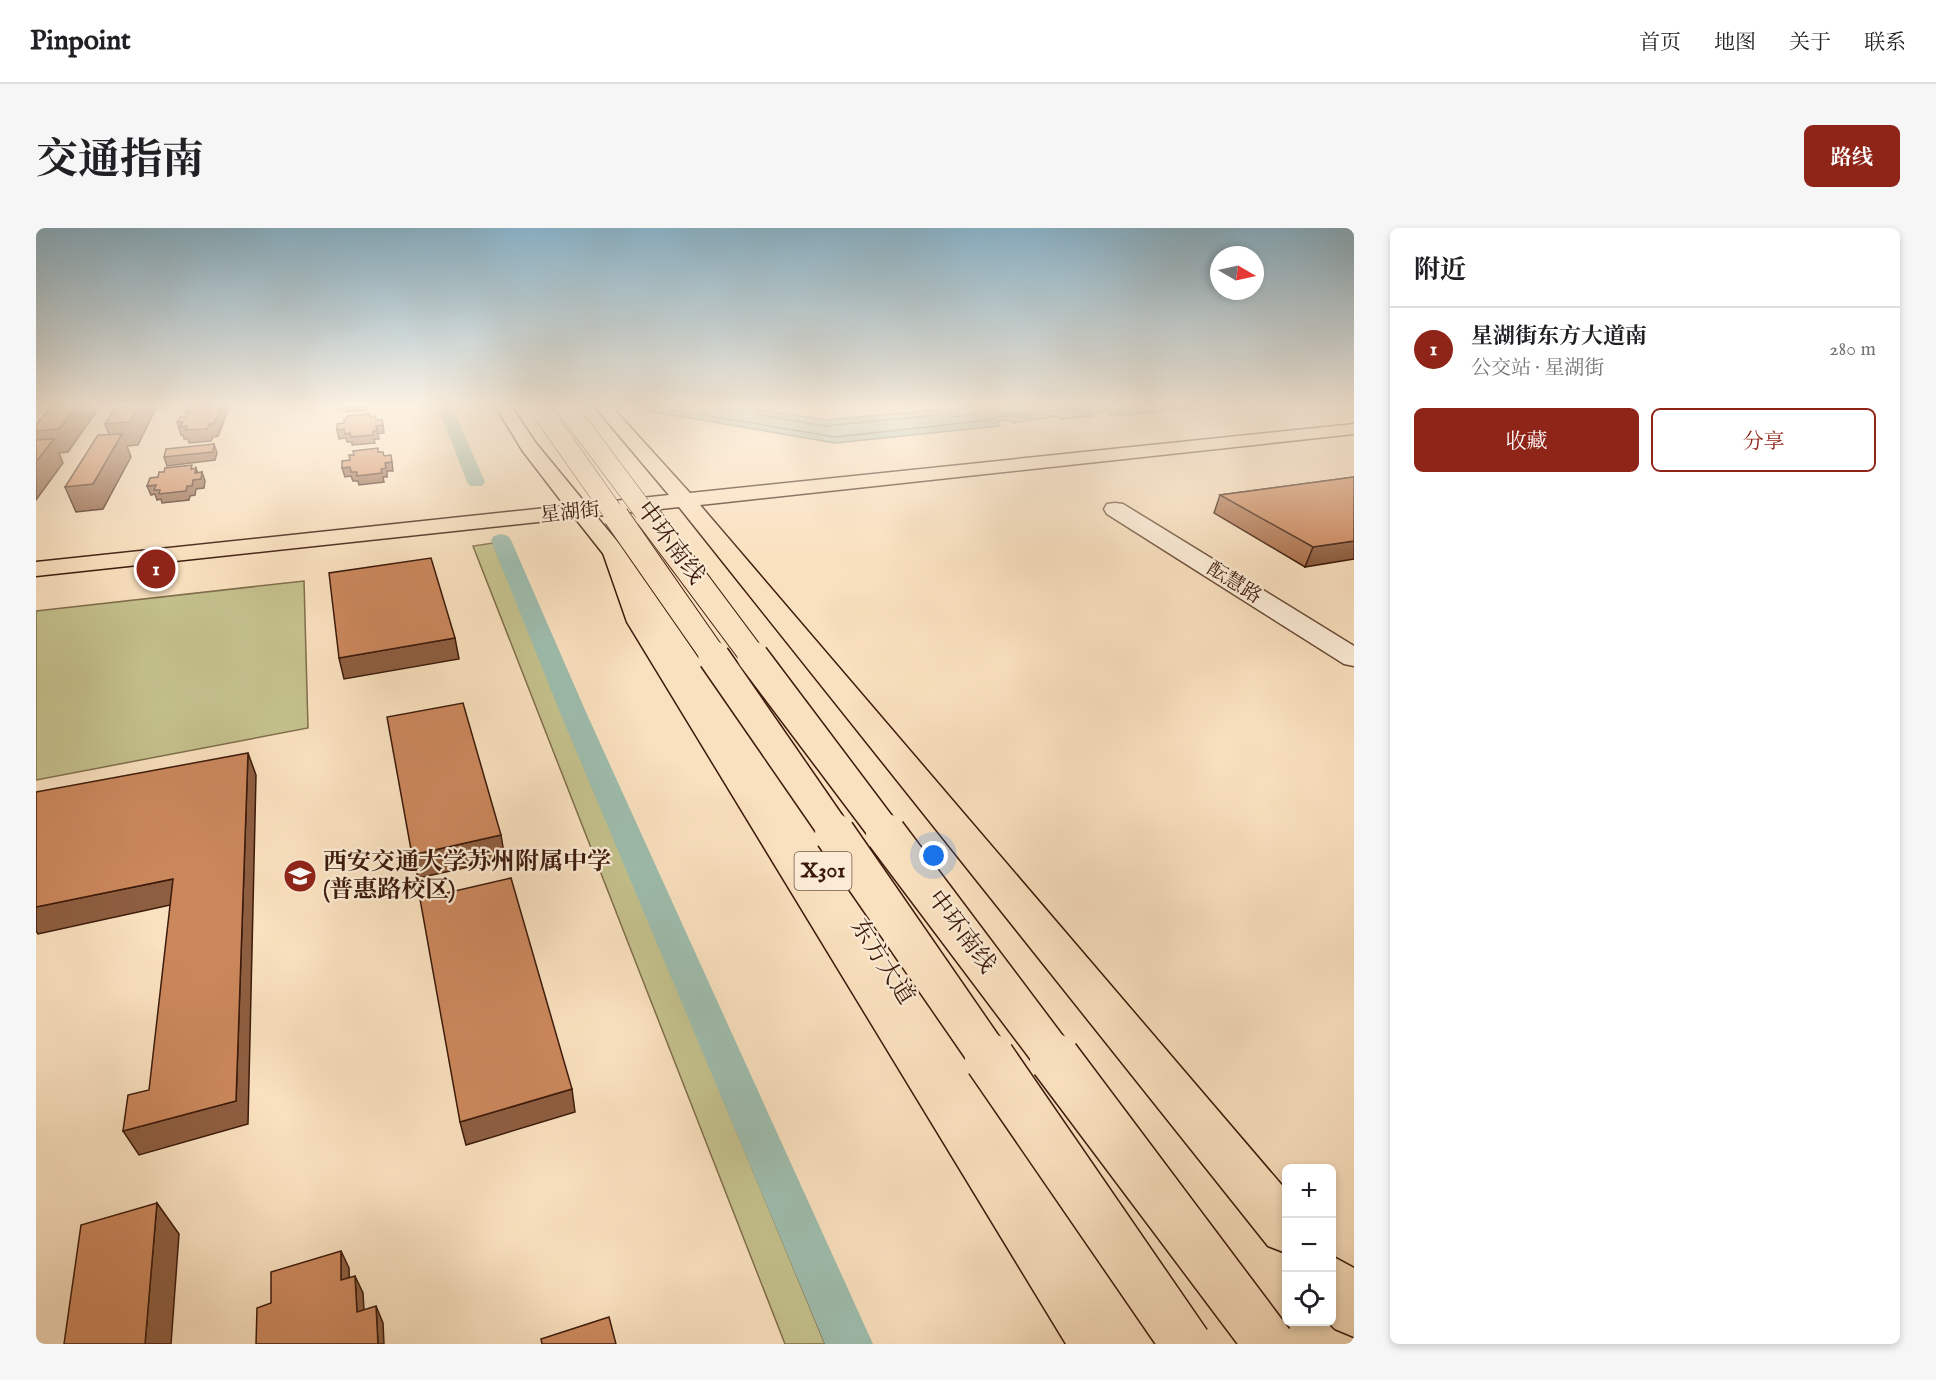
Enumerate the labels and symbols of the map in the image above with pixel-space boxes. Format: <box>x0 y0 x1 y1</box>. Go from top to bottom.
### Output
north arrow <box>1210 246 1264 300</box>
street label: 中环南线 <box>629 495 711 591</box>
street label: 星湖街 <box>539 497 601 529</box>
pin: 1 <box>136 546 176 592</box>
street label: 酝慧路 <box>1202 557 1266 609</box>
your location <box>919 841 948 870</box>
place label: 西安交通大学苏州附属中学 (普惠路校区) <box>323 847 611 906</box>
road number: X301 <box>794 852 852 890</box>
school or university icon: 西安交通大学苏州附属中学 (普惠路校区) <box>282 858 318 894</box>
street label: 中环南线 <box>920 884 1002 980</box>
street label: 东方大道 <box>843 913 921 1011</box>

